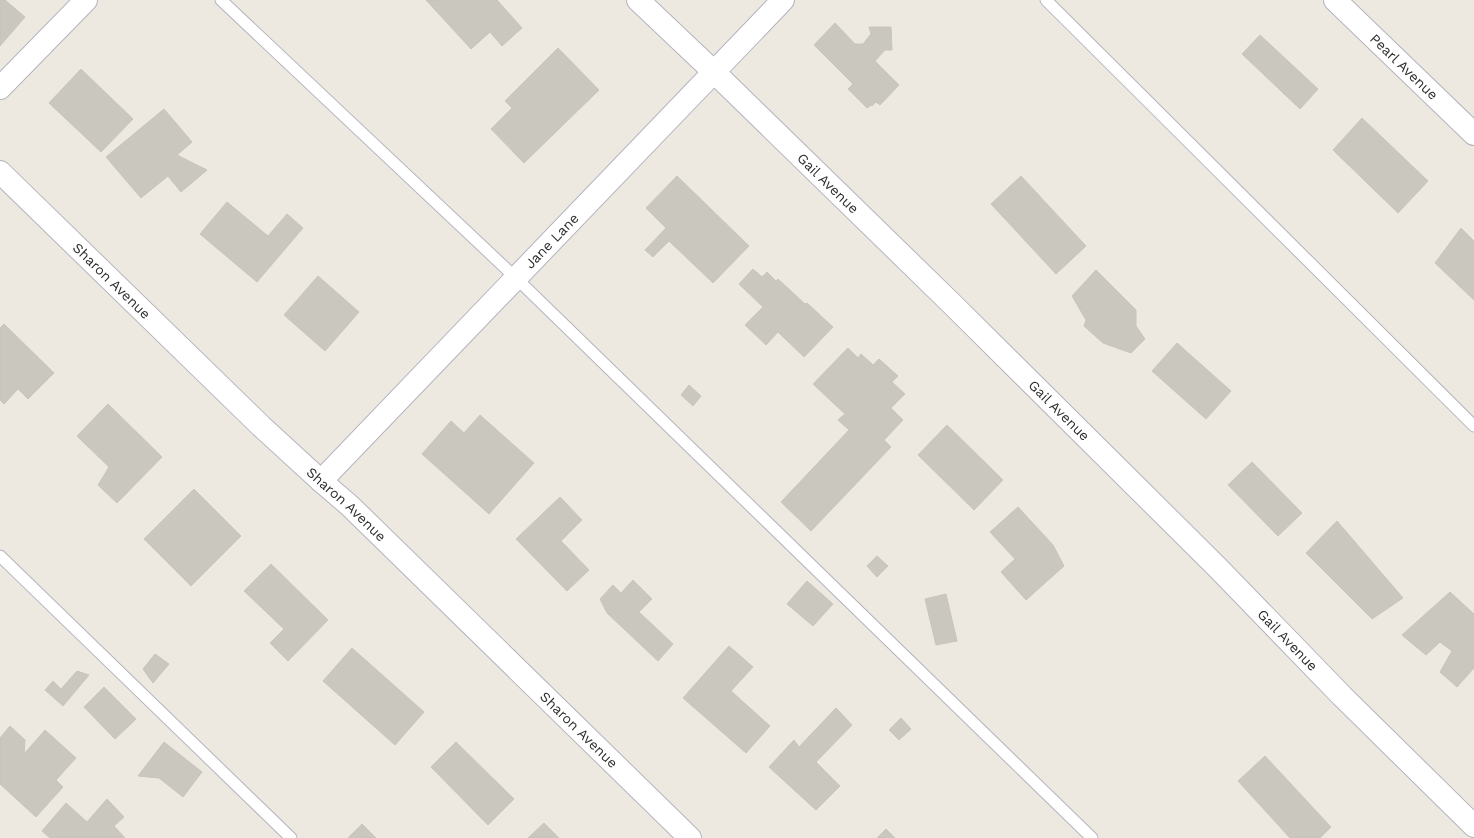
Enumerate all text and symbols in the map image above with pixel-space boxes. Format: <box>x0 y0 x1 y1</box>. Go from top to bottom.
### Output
street label: Pearl Avenue <box>1367 30 1441 103</box>
street label: Gail Avenue <box>794 150 862 217</box>
street label: Jane Lane <box>522 210 582 272</box>
street label: Sharon Avenue <box>70 240 154 322</box>
street label: Gail Avenue <box>1025 377 1093 444</box>
street label: Sharon Avenue <box>303 464 389 545</box>
street label: Gail Avenue <box>1254 606 1321 674</box>
street label: Sharon Avenue <box>537 688 621 771</box>

